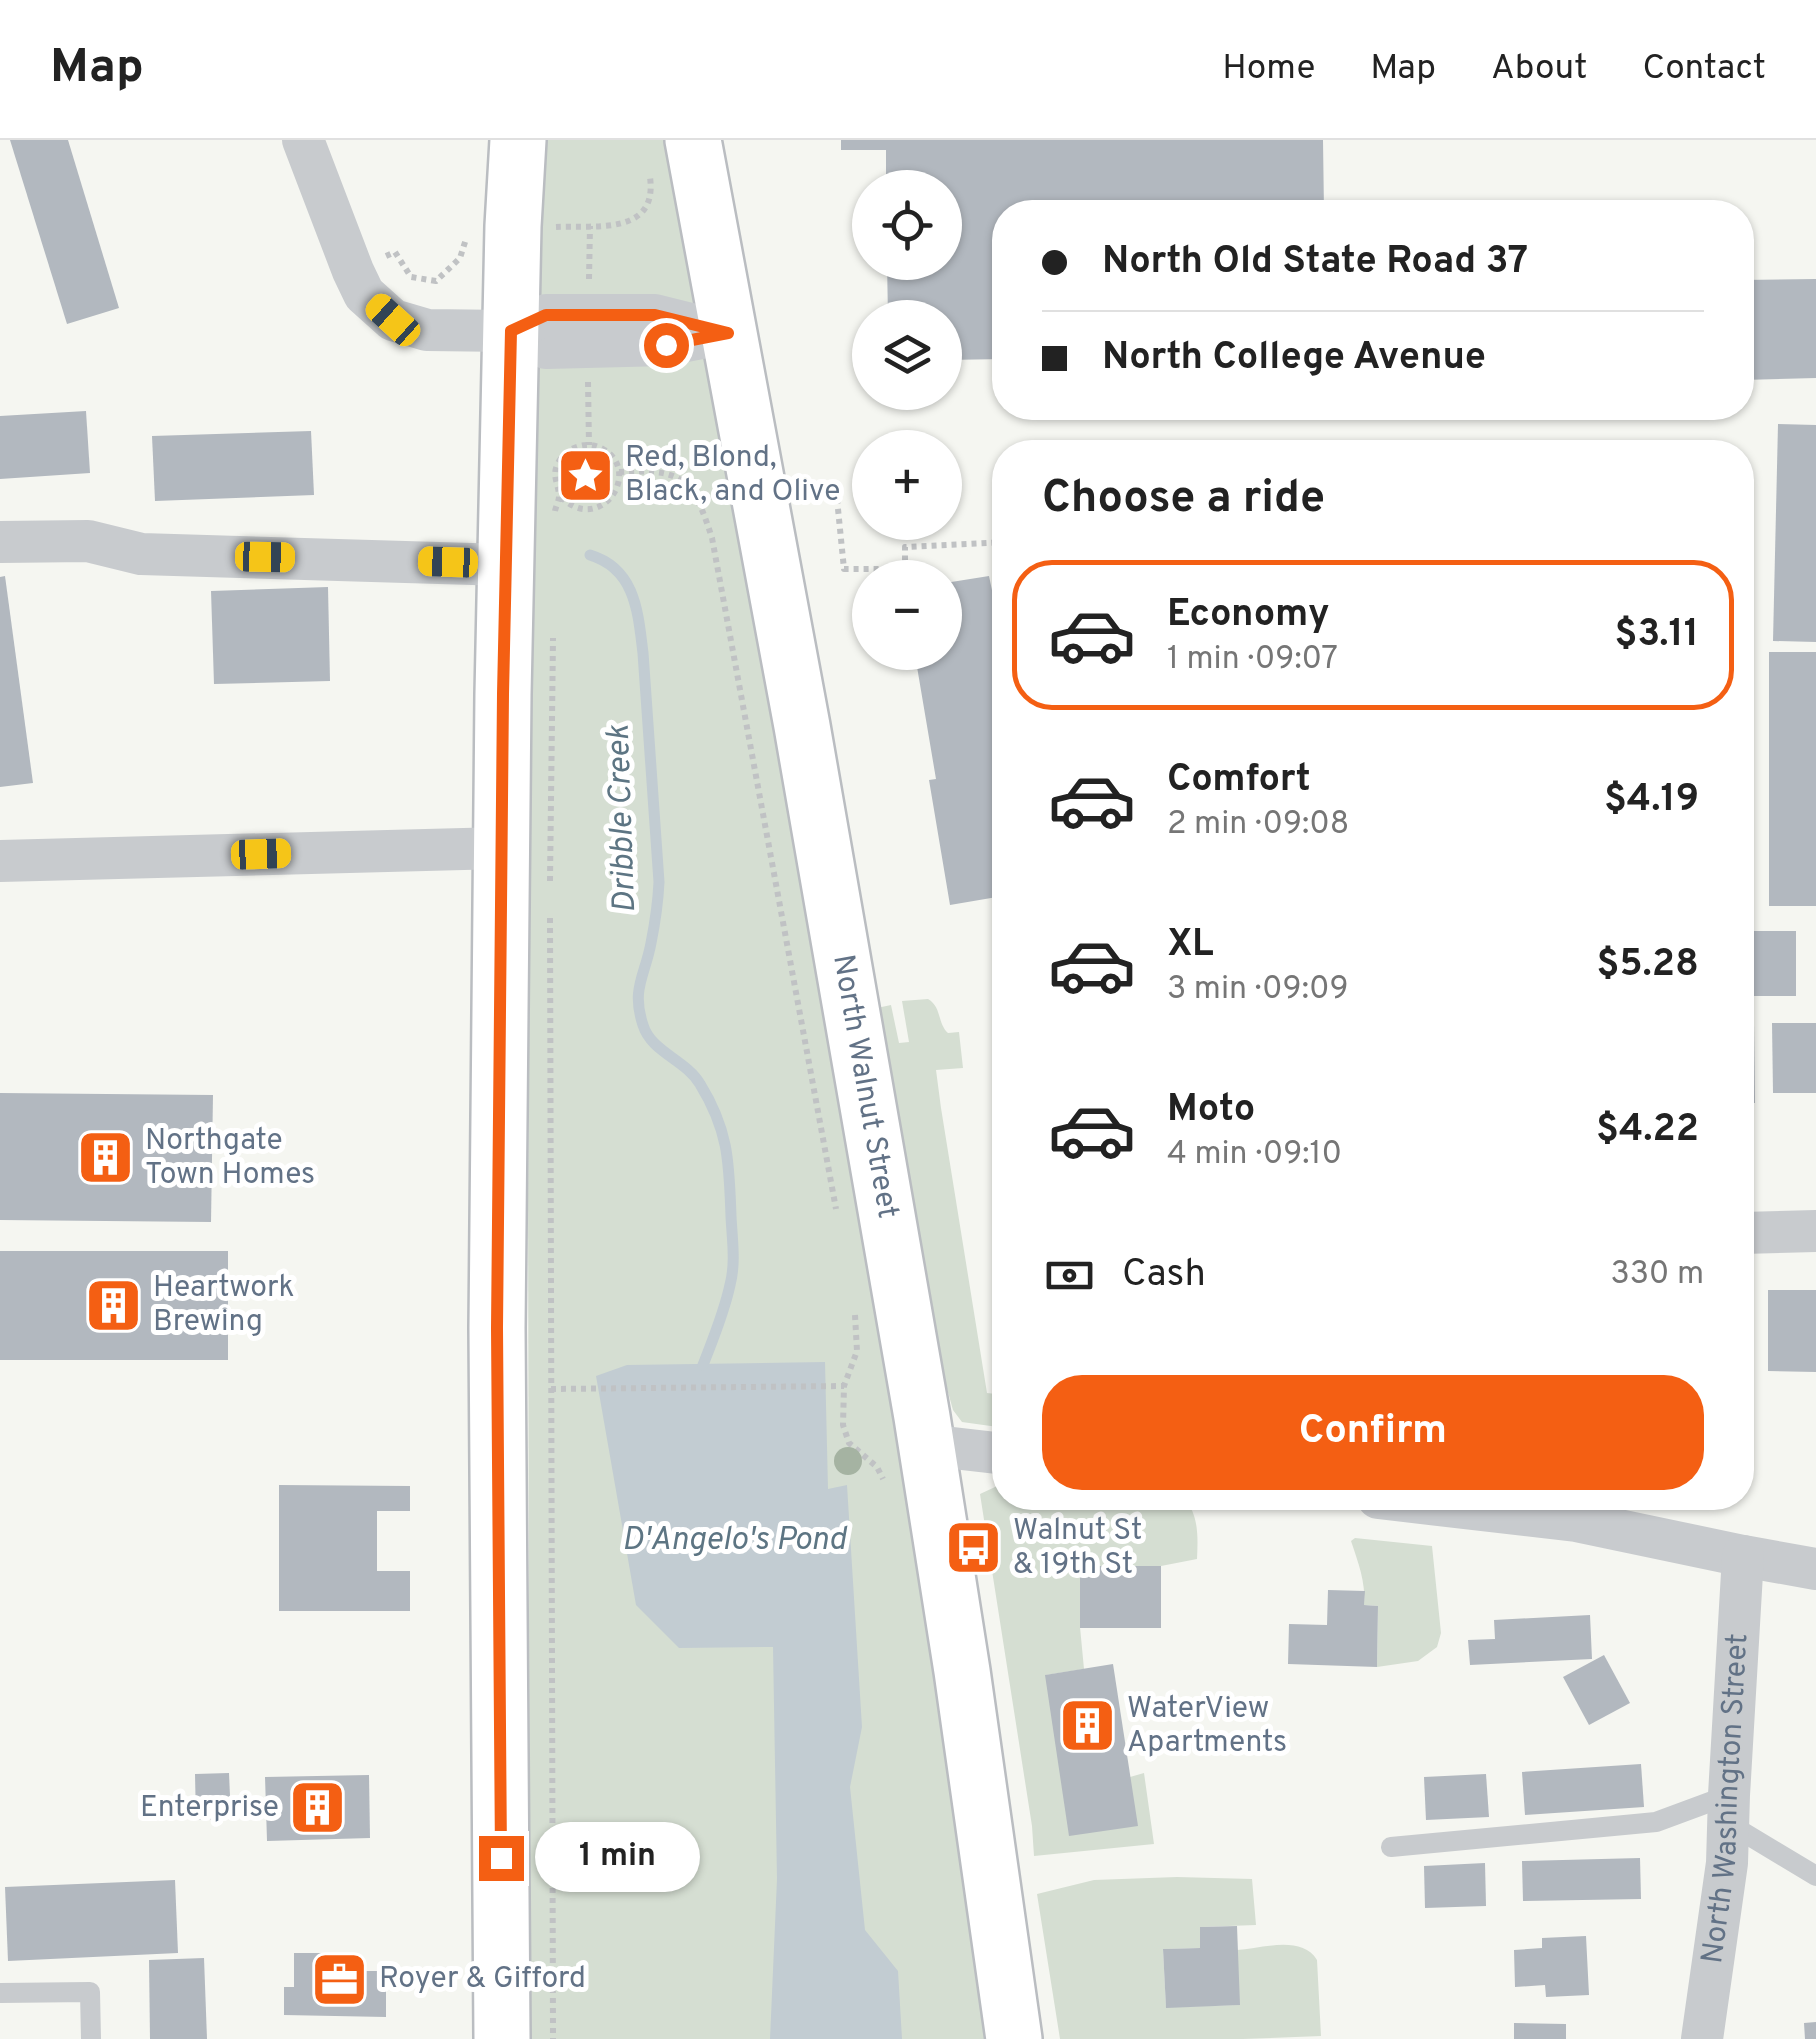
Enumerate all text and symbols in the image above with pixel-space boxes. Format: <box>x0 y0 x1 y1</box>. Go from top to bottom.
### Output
text: Map <box>50 39 144 99</box>
text: Home <box>1222 47 1315 91</box>
text: Map <box>1370 47 1436 91</box>
text: About <box>1491 47 1587 91</box>
text: Contact <box>1642 47 1766 91</box>
map controls <box>852 170 962 670</box>
button: locate <box>852 170 962 280</box>
text: North Old State Road 37 <box>1102 238 1528 287</box>
car <box>361 289 425 351</box>
button: layers <box>852 300 962 410</box>
route start <box>644 323 689 368</box>
text: North College Avenue <box>1102 334 1486 383</box>
button: + <box>852 430 962 540</box>
place label: Red, Blond, Black, and Olive <box>625 440 840 511</box>
place icon: Red, Blond, Black, and Olive <box>556 445 616 505</box>
text: Choose a ride <box>1042 471 1325 528</box>
car <box>235 541 295 573</box>
car <box>417 546 479 578</box>
button: − <box>852 560 962 670</box>
icon: car <box>1047 590 1137 680</box>
text: Economy <box>1167 591 1329 640</box>
text: $3.11 <box>1615 611 1699 660</box>
text: 1 min · 09:07 <box>1167 640 1338 680</box>
water label: Dribble Creek <box>600 723 646 914</box>
icon: car <box>1047 755 1137 845</box>
text: Comfort <box>1167 756 1311 805</box>
text: $4.19 <box>1604 776 1699 825</box>
text: 2 min · 09:08 <box>1167 805 1349 845</box>
car <box>230 838 292 870</box>
icon: car <box>1047 920 1137 1010</box>
text: XL <box>1167 921 1214 970</box>
text: $5.28 <box>1596 941 1699 990</box>
street label: North Walnut Street <box>824 952 906 1221</box>
text: 3 min · 09:09 <box>1167 970 1349 1010</box>
icon: car <box>1047 1085 1137 1175</box>
text: Moto <box>1167 1086 1255 1135</box>
text: $4.22 <box>1596 1106 1699 1155</box>
place label: Northgate Town Homes <box>145 1123 315 1194</box>
building icon: Northgate Town Homes <box>76 1128 136 1188</box>
text: 4 min · 09:10 <box>1167 1135 1342 1175</box>
icon: cash <box>1042 1248 1097 1303</box>
text: Cash <box>1122 1251 1206 1300</box>
text: 330 m <box>1611 1255 1704 1295</box>
place label: Heartwork Brewing <box>153 1270 294 1341</box>
building icon: Heartwork Brewing <box>84 1275 144 1335</box>
button: Confirm <box>1042 1375 1704 1490</box>
place label: Walnut St & 19th St <box>1013 1513 1142 1584</box>
bus stop icon: Walnut St & 19th St <box>944 1518 1004 1578</box>
water label: D'Angelo's Pond <box>622 1521 848 1561</box>
street label: North Washington Street <box>1694 1632 1757 1966</box>
place label: WaterView Apartments <box>1127 1691 1287 1762</box>
building icon: WaterView Apartments <box>1058 1696 1118 1756</box>
building icon: Enterprise <box>288 1778 348 1838</box>
place label: Enterprise <box>140 1790 279 1827</box>
callout: 1 min <box>536 1823 701 1893</box>
route end <box>479 1836 524 1881</box>
text: 1 min <box>579 1837 656 1877</box>
office icon: Royer & Gifford <box>310 1949 370 2009</box>
place label: Royer & Gifford <box>379 1961 586 1998</box>

